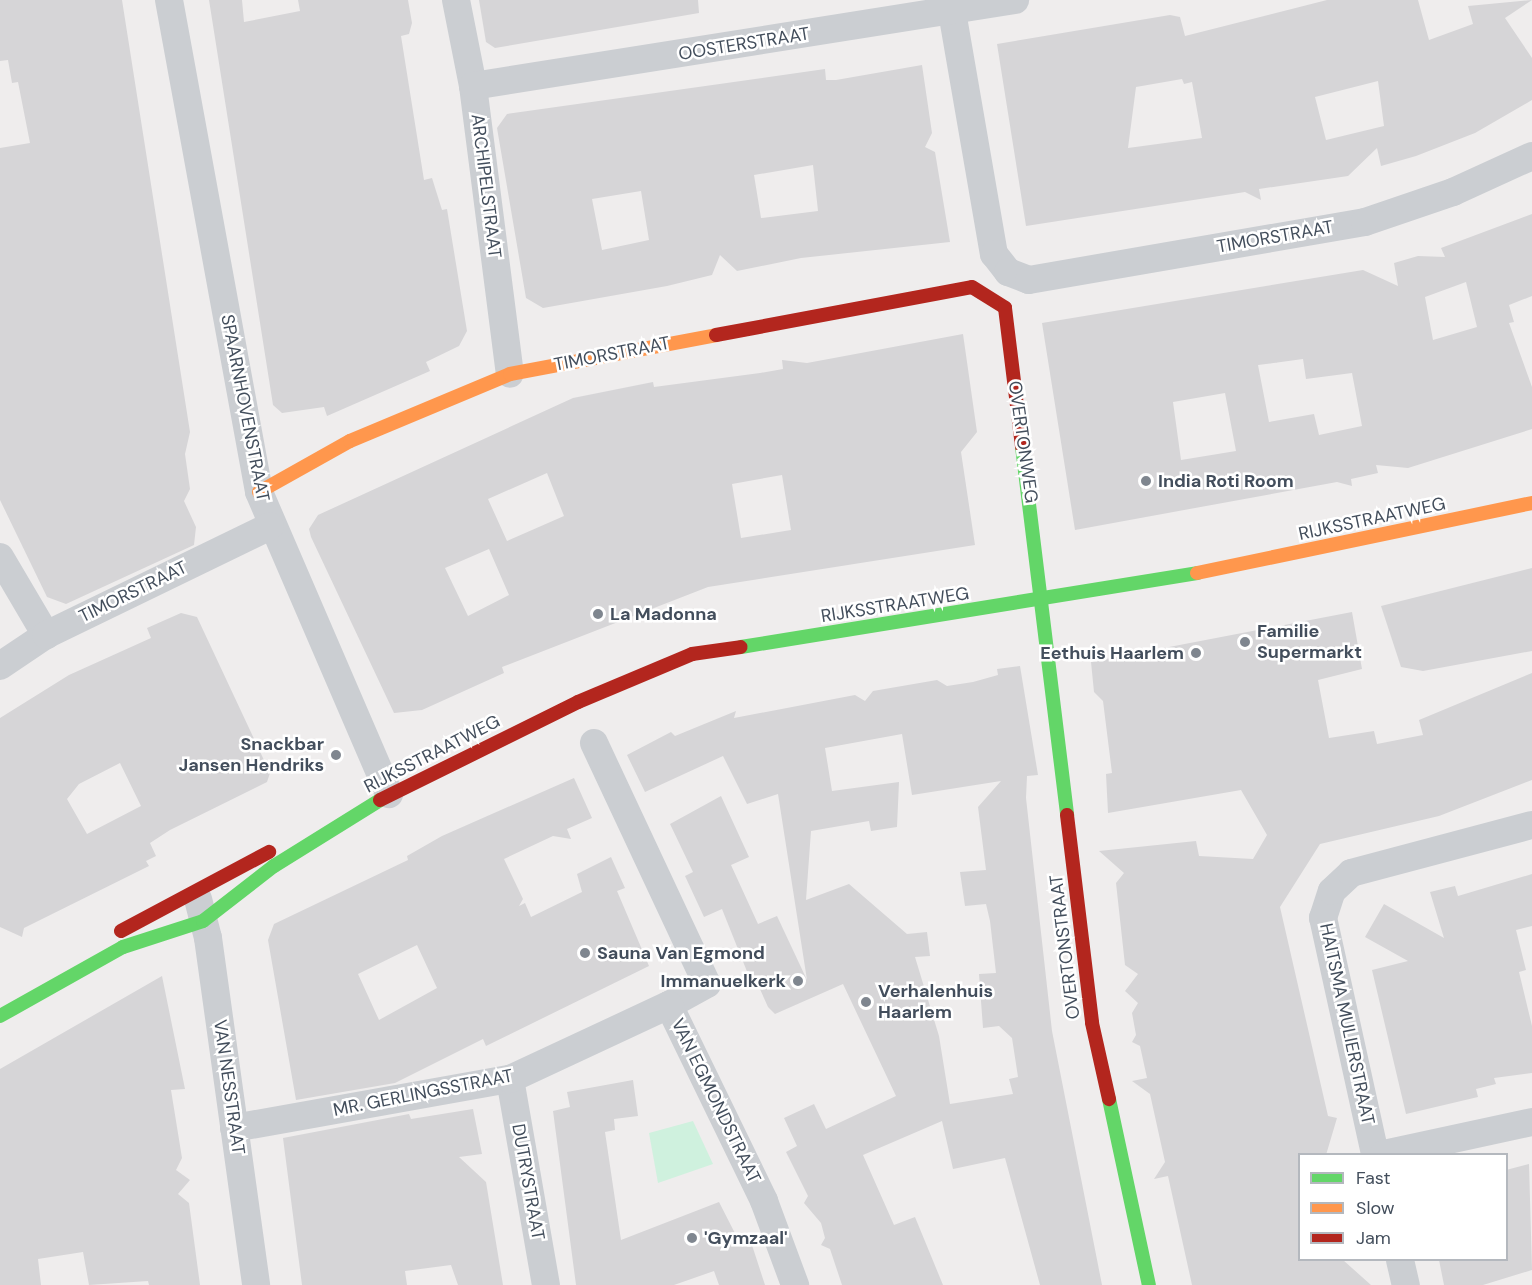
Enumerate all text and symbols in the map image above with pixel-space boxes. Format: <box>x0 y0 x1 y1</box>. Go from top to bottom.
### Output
street label: OOSTERSTRAAT <box>677 23 811 65</box>
street label: ARCHIPELSTRAAT <box>466 113 506 259</box>
street label: TIMORSTRAAT <box>1215 216 1335 258</box>
street label: SPAARNHOVENSTRAAT <box>216 313 274 503</box>
street label: TIMORSTRAAT <box>552 332 672 376</box>
street label: OVERTONWEG <box>1004 379 1042 505</box>
place label: India Roti Room <box>1158 470 1294 492</box>
marker: India Roti Room <box>1139 474 1153 488</box>
street label: RIJKSSTRAATWEG <box>1297 493 1447 545</box>
street label: TIMORSTRAAT <box>75 557 191 627</box>
street label: RIJKSSTRAATWEG <box>819 583 971 627</box>
place label: La Madonna <box>610 603 717 625</box>
marker: La Madonna <box>591 607 605 621</box>
place label: Familie Supermarkt <box>1257 621 1362 664</box>
marker: Familie Supermarkt <box>1238 635 1252 649</box>
place label: Eethuis Haarlem <box>1040 642 1184 664</box>
marker: Eethuis Haarlem <box>1189 646 1203 660</box>
street label: RIJKSSTRAATWEG <box>360 710 504 798</box>
place label: Snackbar Jansen Hendriks <box>178 734 324 777</box>
marker: Snackbar Jansen Hendriks <box>329 748 343 762</box>
street label: OVERTONSTRAAT <box>1045 873 1085 1021</box>
street label: HAITSMA MULIERSTRAAT <box>1315 921 1379 1127</box>
place label: Sauna Van Egmond <box>597 942 765 964</box>
marker: Sauna Van Egmond <box>578 946 592 960</box>
place label: Immanuelkerk <box>661 970 786 992</box>
marker: Immanuelkerk <box>791 974 805 988</box>
place label: Verhalenhuis Haarlem <box>878 981 993 1024</box>
marker: Verhalenhuis Haarlem <box>859 995 873 1009</box>
street label: VAN EGMONDSTRAAT <box>667 1015 765 1187</box>
street label: VAN NESSTRAAT <box>209 1018 249 1156</box>
street label: MR. GERLINGSSTRAAT <box>331 1065 515 1121</box>
street label: DUTRYSTRAAT <box>507 1122 549 1242</box>
legend <box>1298 1153 1508 1261</box>
text: Fast <box>1356 1166 1391 1190</box>
text: Slow <box>1356 1196 1395 1220</box>
text: Jam <box>1356 1226 1391 1250</box>
place label: 'Gymzaal' <box>704 1227 788 1249</box>
marker: 'Gymzaal' <box>685 1231 699 1245</box>

